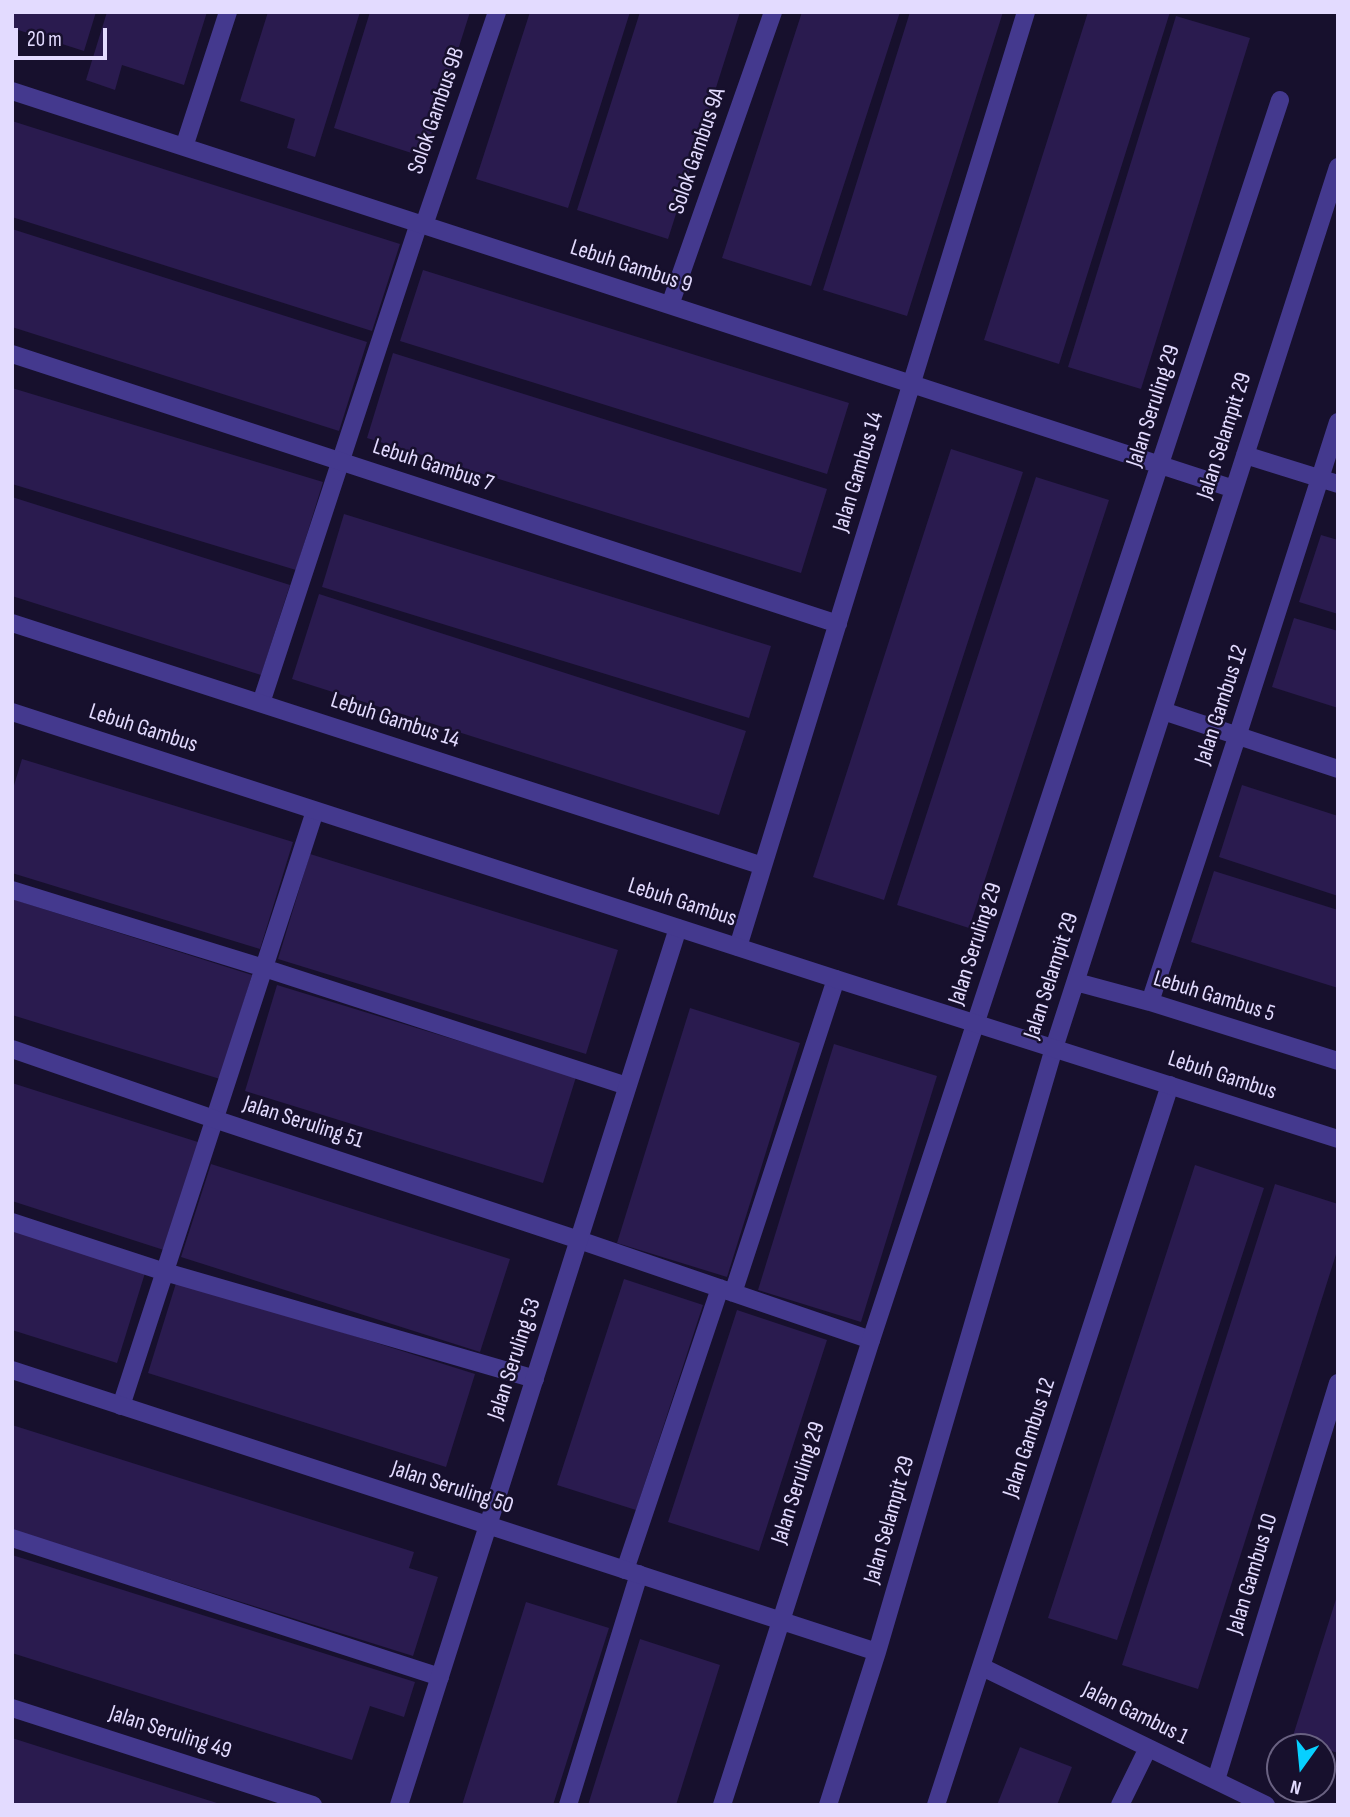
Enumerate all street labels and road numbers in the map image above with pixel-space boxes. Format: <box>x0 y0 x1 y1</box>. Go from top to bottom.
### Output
street label: Solok Gambus 9B <box>402 44 472 178</box>
street label: Solok Gambus 9A <box>664 84 732 218</box>
street label: Lebuh Gambus 9 <box>567 234 695 300</box>
street label: Jalan Seruling 29 <box>1121 341 1187 471</box>
street label: Jalan Selampit 29 <box>1192 369 1258 503</box>
street label: Jalan Gambus 14 <box>828 409 890 535</box>
street label: Lebuh Gambus 7 <box>369 433 497 499</box>
street label: Jalan Gambus 12 <box>1190 642 1254 768</box>
street label: Lebuh Gambus 14 <box>327 687 463 755</box>
street label: Lebuh Gambus <box>85 698 201 760</box>
street label: Lebuh Gambus <box>624 872 740 934</box>
street label: Jalan Seruling 29 <box>943 879 1009 1009</box>
street label: Jalan Selampit 29 <box>1019 909 1085 1043</box>
street label: Lebuh Gambus 5 <box>1150 965 1278 1029</box>
street label: Lebuh Gambus <box>1164 1045 1280 1107</box>
street label: Jalan Seruling 51 <box>240 1091 366 1155</box>
street label: Jalan Seruling 53 <box>482 1295 548 1423</box>
street label: Jalan Gambus 12 <box>998 1375 1062 1501</box>
street label: Jalan Seruling 29 <box>766 1418 832 1548</box>
street label: Jalan Selampit 29 <box>859 1453 921 1587</box>
street label: Jalan Seruling 50 <box>387 1455 517 1521</box>
street label: Jalan Gambus 10 <box>1222 1510 1284 1638</box>
street label: Jalan Gambus 1 <box>1078 1677 1192 1751</box>
street label: Jalan Seruling 49 <box>105 1700 235 1766</box>

